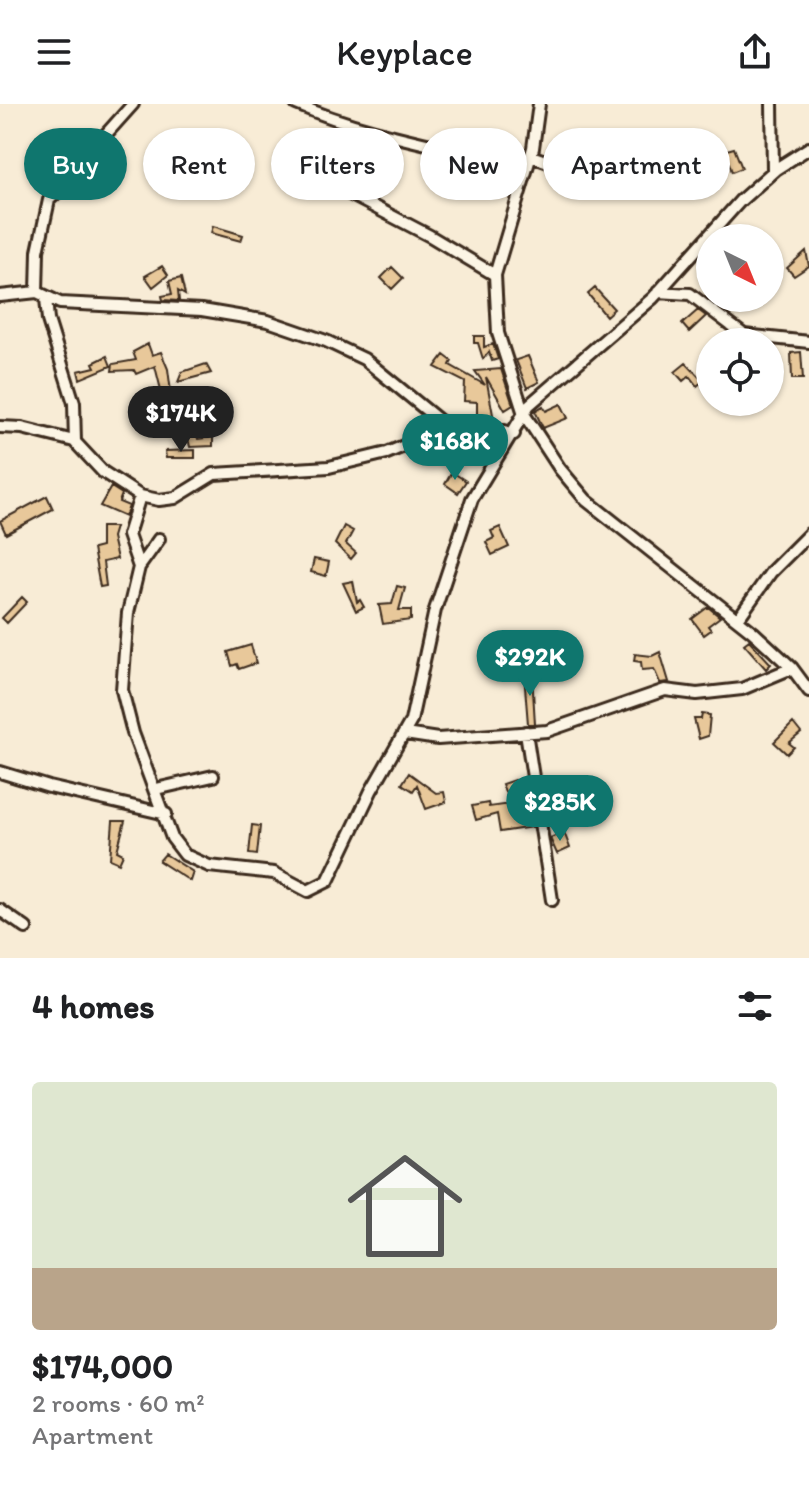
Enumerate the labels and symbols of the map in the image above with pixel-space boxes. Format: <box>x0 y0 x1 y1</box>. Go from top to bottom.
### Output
north arrow <box>696 224 784 312</box>
pin: $174K <box>125 386 237 454</box>
pin: $168K <box>399 414 511 482</box>
pin: $292K <box>474 630 586 698</box>
pin: $285K <box>504 775 616 843</box>

